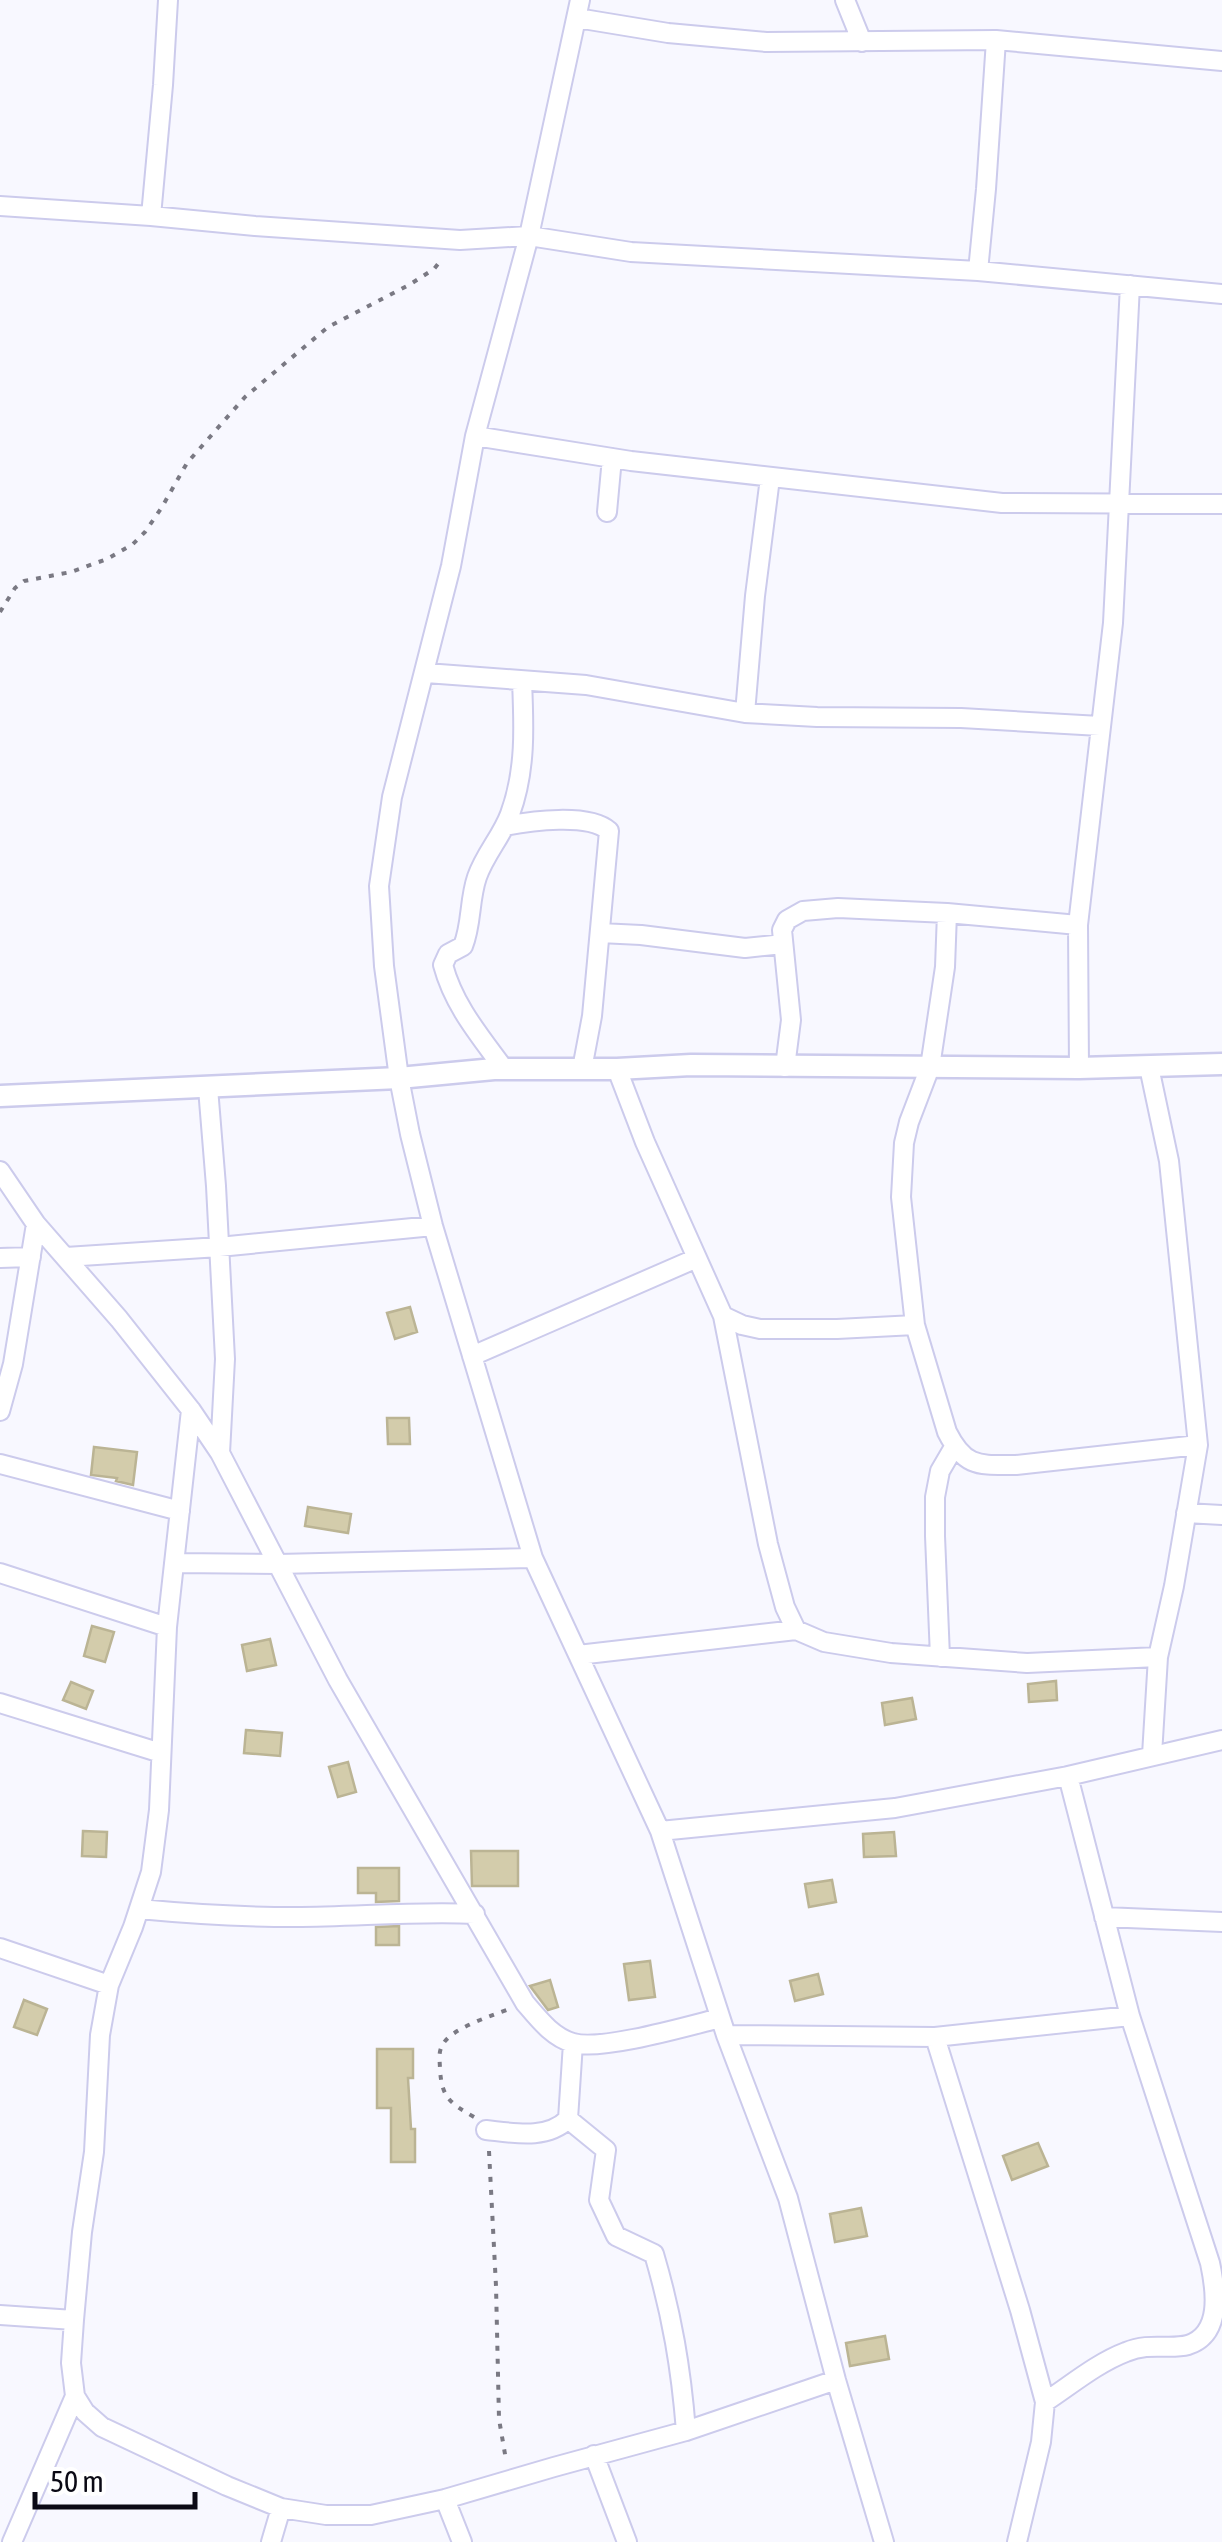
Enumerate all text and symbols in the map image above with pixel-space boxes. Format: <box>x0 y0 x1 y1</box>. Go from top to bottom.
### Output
scale bar <box>35 2447 195 2509</box>
text: 50 m <box>50 2464 104 2498</box>

